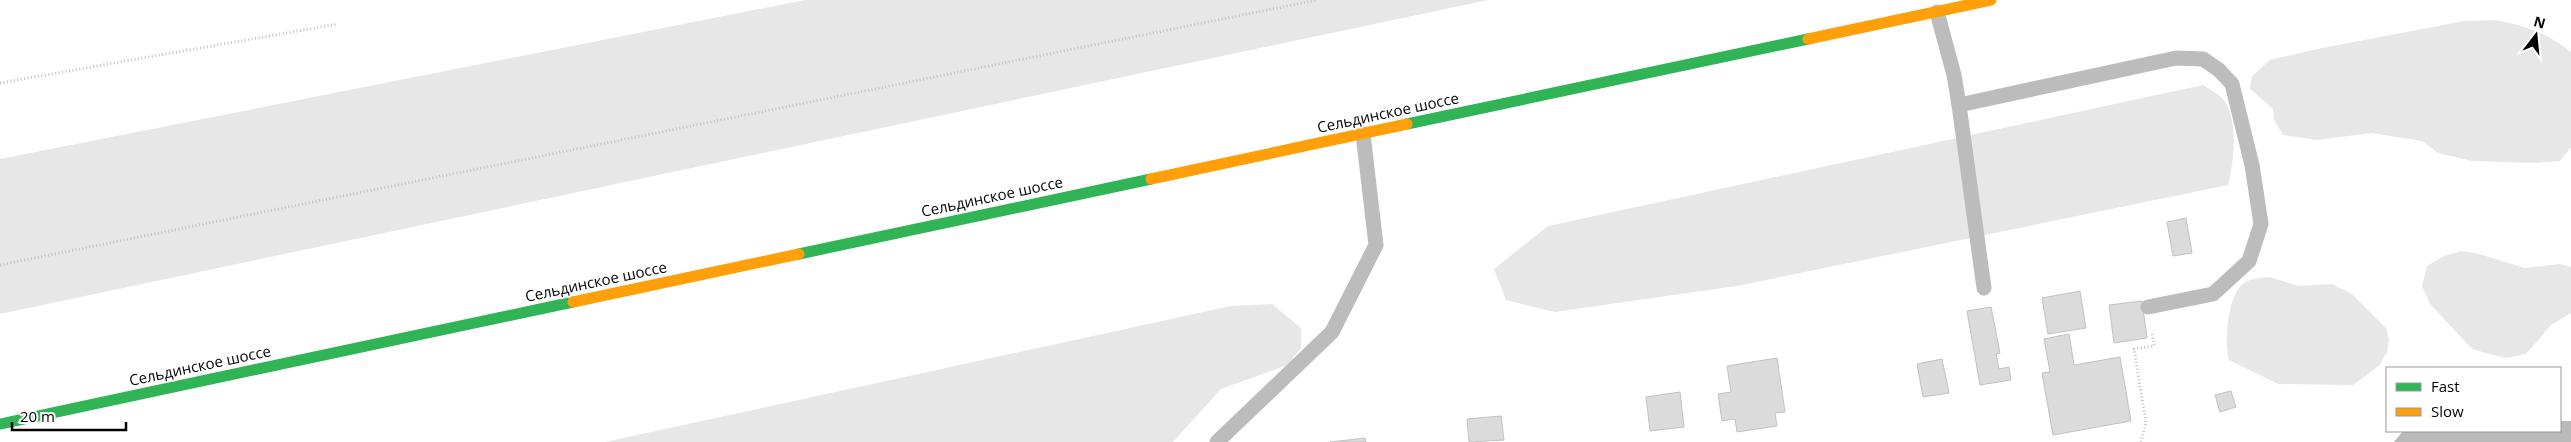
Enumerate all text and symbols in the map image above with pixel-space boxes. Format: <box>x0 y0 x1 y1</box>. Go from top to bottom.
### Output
north arrow <box>2511 10 2561 60</box>
text: N <box>2532 11 2548 33</box>
street label: Сельдинское шоссе <box>1315 87 1460 137</box>
street label: Сельдинское шоссе <box>919 171 1064 221</box>
street label: Сельдинское шоссе <box>523 256 668 306</box>
street label: Сельдинское шоссе <box>127 340 272 390</box>
legend <box>2386 367 2561 432</box>
text: Fast <box>2431 376 2460 396</box>
scale bar <box>12 400 126 432</box>
text: Slow <box>2431 401 2464 421</box>
text: 20 m <box>20 406 55 426</box>

